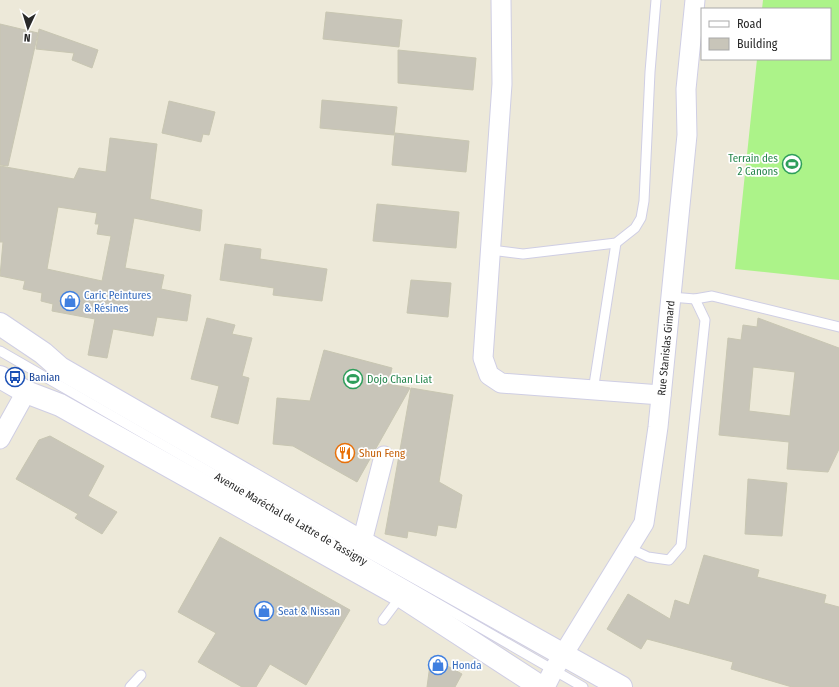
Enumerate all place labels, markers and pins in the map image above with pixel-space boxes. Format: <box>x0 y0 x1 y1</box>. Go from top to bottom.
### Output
place label: Terrain des 2 Canons <box>728 152 778 178</box>
sports icon: Terrain des 2 Canons <box>781 153 803 175</box>
place label: Caric Peintures & Résines <box>84 289 152 315</box>
shop icon: Caric Peintures & Résines <box>59 290 81 312</box>
bus stop icon: Banian <box>4 366 26 388</box>
sports icon: Dojo Chan Liat <box>342 368 364 390</box>
place label: Banian <box>29 371 60 384</box>
place label: Dojo Chan Liat <box>367 373 432 386</box>
restaurant icon: Shun Feng <box>334 442 356 464</box>
place label: Shun Feng <box>359 447 406 460</box>
shop icon: Seat & Nissan <box>253 600 275 622</box>
place label: Seat & Nissan <box>278 605 340 618</box>
shop icon: Honda <box>427 654 449 676</box>
place label: Honda <box>452 659 482 672</box>

